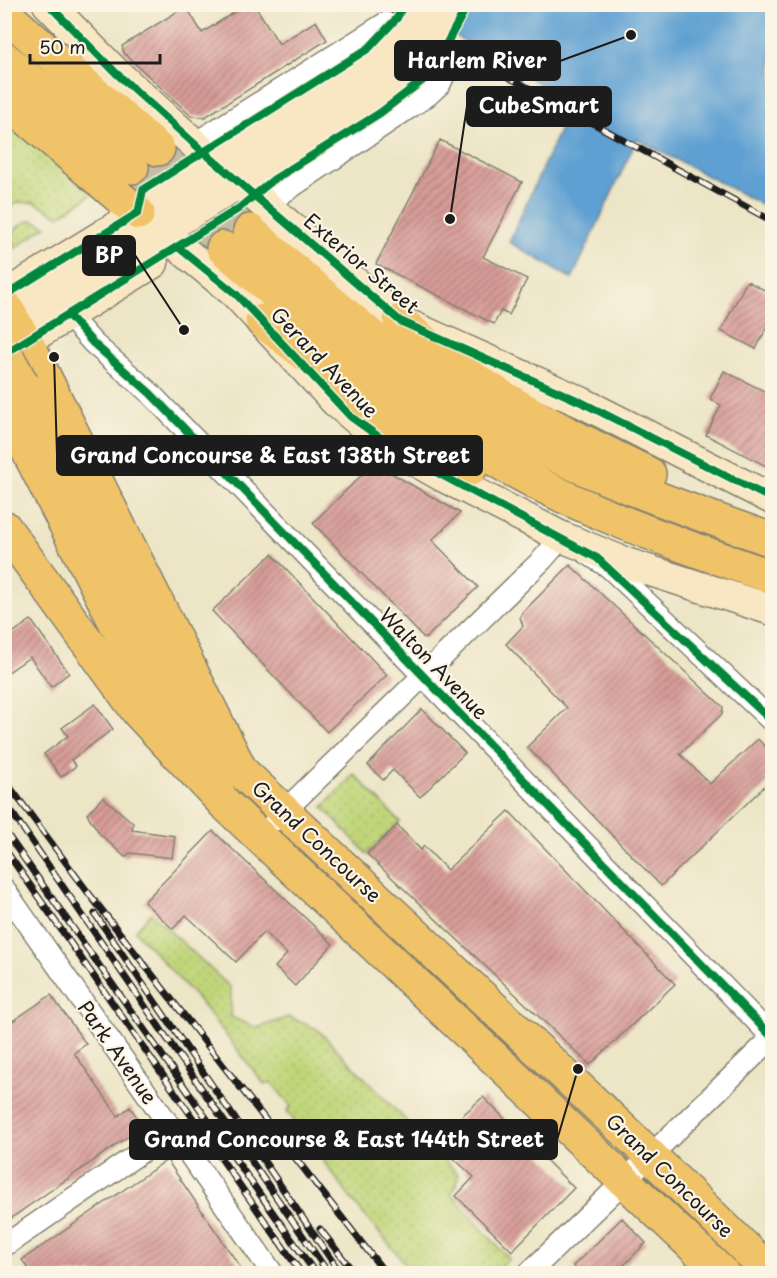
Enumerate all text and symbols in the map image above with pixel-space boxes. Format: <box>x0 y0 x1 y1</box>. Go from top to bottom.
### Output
scale bar <box>30 27 160 65</box>
text: 50 m <box>39 33 86 60</box>
callout: Harlem River <box>395 41 560 80</box>
text: Harlem River <box>408 43 547 75</box>
callout: CubeSmart <box>467 87 611 126</box>
text: CubeSmart <box>479 88 599 120</box>
street label: Exterior Street <box>298 206 426 320</box>
callout: BP <box>83 236 135 275</box>
text: BP <box>95 238 123 270</box>
street label: Gerard Avenue <box>264 300 386 424</box>
callout: Grand Concourse & East 138th Street <box>57 436 482 475</box>
text: Grand Concourse & East 138th Street <box>70 438 470 470</box>
street label: Walton Avenue <box>373 600 495 726</box>
street label: Grand Concourse <box>245 773 389 909</box>
street label: Park Avenue <box>71 994 165 1110</box>
street label: Grand Concourse <box>599 1106 741 1244</box>
callout: Grand Concourse & East 144th Street <box>130 1120 557 1159</box>
text: Grand Concourse & East 144th Street <box>144 1122 544 1154</box>

